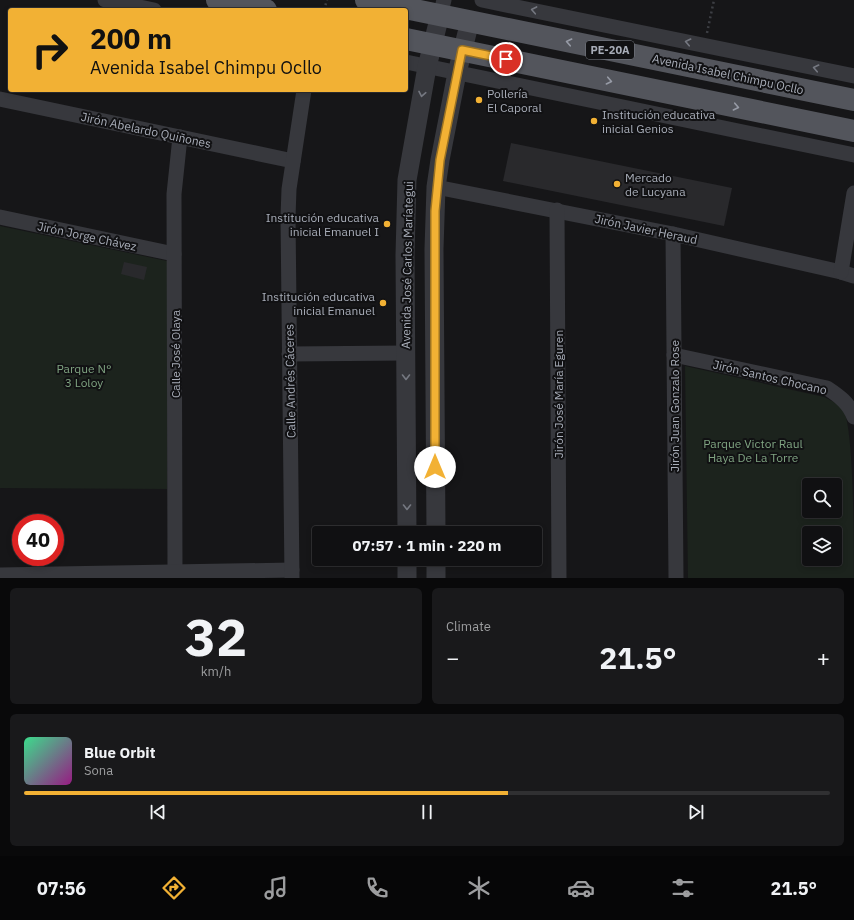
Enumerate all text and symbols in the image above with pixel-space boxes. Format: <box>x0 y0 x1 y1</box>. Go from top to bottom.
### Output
one-way arrow <box>530 7 537 15</box>
text: 200 m <box>90 20 172 57</box>
icon: right <box>24 24 76 76</box>
one-way arrow <box>566 38 572 46</box>
one-way arrow <box>685 39 692 47</box>
road number: PE-20A <box>586 41 634 59</box>
pin <box>489 42 523 76</box>
icon: arrive <box>495 48 517 70</box>
street label: Avenida Isabel Chimpu Ocllo <box>651 51 805 97</box>
text: Avenida Isabel Chimpu Ocllo <box>90 56 322 79</box>
one-way arrow <box>813 65 819 73</box>
one-way arrow <box>606 76 612 84</box>
place label: Pollería El Caporal <box>487 86 542 115</box>
one-way arrow <box>419 91 427 97</box>
marker: Pollería El Caporal <box>474 95 484 105</box>
one-way arrow <box>733 102 739 110</box>
place label: Institución educativa inicial Genios <box>602 107 716 136</box>
street label: Jirón Abelardo Quiñones <box>80 109 213 151</box>
marker: Institución educativa inicial Genios <box>589 116 599 126</box>
place label: Mercado de Lucyana <box>625 170 686 199</box>
marker: Mercado de Lucyana <box>612 179 622 189</box>
street label: Avenida José Carlos Maríategui <box>398 181 416 349</box>
place label: Institución educativa inicial Emanuel I <box>266 210 380 239</box>
street label: Jirón Javier Heraud <box>593 211 699 247</box>
street label: Jirón Jorge Chávez <box>36 218 138 254</box>
marker: Institución educativa inicial Emanuel I <box>382 219 392 229</box>
place label: Institución educativa inicial Emanuel <box>262 289 376 318</box>
marker: Institución educativa inicial Emanuel <box>378 298 388 308</box>
street label: Calle José Olaya <box>168 309 183 398</box>
street label: Calle Andrés Cáceres <box>282 324 298 438</box>
street label: Jirón José María Eguren <box>551 330 566 458</box>
street label: Jirón Juan Gonzalo Rose <box>667 340 682 472</box>
street label: Jirón Santos Chocano <box>712 357 829 397</box>
park label: Parque N° 3 Loloy <box>56 361 112 390</box>
one-way arrow <box>402 374 410 380</box>
park label: Parque Victor Raul Haya De La Torre <box>703 436 803 465</box>
position arrow <box>414 446 456 488</box>
map controls <box>802 478 842 566</box>
button: search <box>802 478 842 518</box>
one-way arrow <box>403 504 411 510</box>
speed limit sign: 40 <box>12 514 64 566</box>
button: layers <box>802 526 842 566</box>
text: 07:57 · 1 min · 220 m <box>353 536 501 555</box>
text: 32 <box>185 603 247 670</box>
text: Climate <box>446 618 491 635</box>
text: 21.5° <box>599 638 677 677</box>
text: − <box>446 643 459 672</box>
text: + <box>817 643 830 672</box>
text: km/h <box>201 663 231 680</box>
text: Blue Orbit <box>84 743 155 762</box>
text: Sona <box>84 762 113 779</box>
icon: previous <box>147 801 169 823</box>
icon: pause <box>416 801 438 823</box>
icon: next <box>685 801 707 823</box>
icon: directions <box>160 874 188 902</box>
icon: music <box>262 874 290 902</box>
icon: phone <box>363 874 391 902</box>
icon: climate <box>465 874 493 902</box>
icon: car <box>567 874 595 902</box>
icon: filters <box>669 874 697 902</box>
text: 07:56 <box>37 877 86 900</box>
text: 21.5° <box>771 877 817 900</box>

